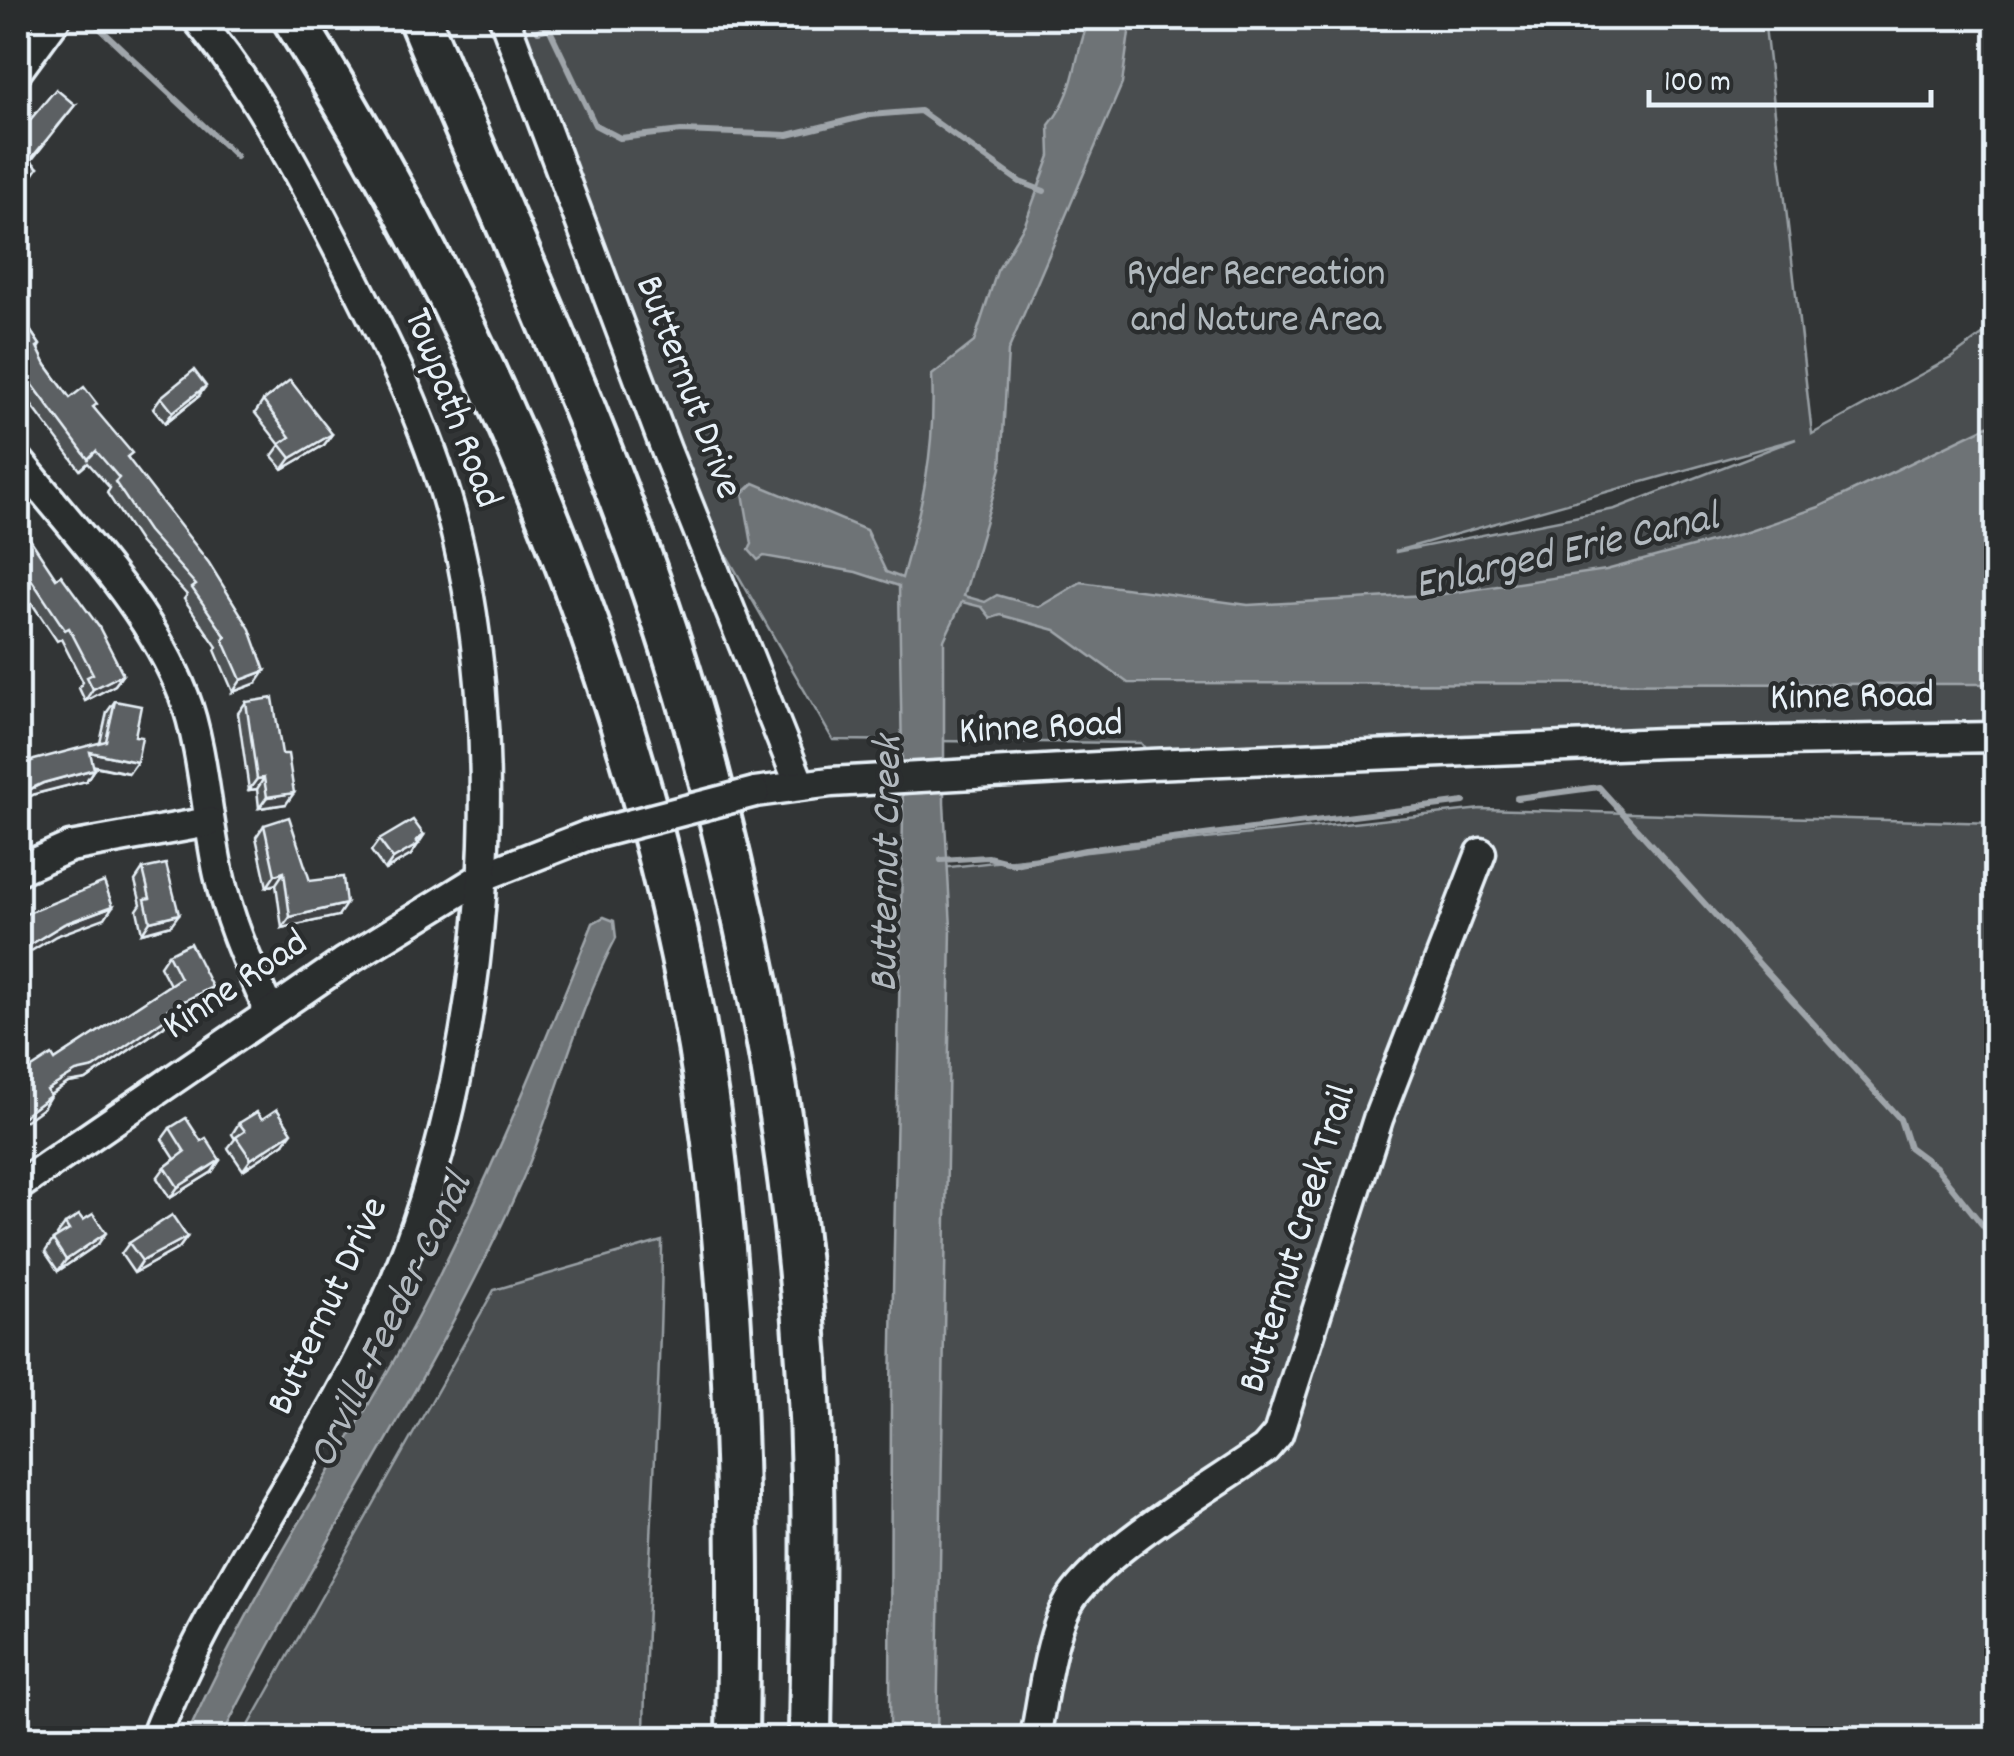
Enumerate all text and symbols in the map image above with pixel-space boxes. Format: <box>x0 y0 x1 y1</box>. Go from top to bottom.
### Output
scale bar <box>1649 45 1932 107</box>
text: 100 m <box>1664 63 1731 106</box>
park label: Ryder Recreation and Nature Area <box>1127 248 1385 351</box>
street label: Butternut Drive <box>617 268 755 508</box>
street label: Towpath Road <box>386 301 514 517</box>
water label: Enlarged Erie Canal <box>1409 489 1728 618</box>
street label: Kinne Road <box>1769 669 1935 729</box>
street label: Kinne Road <box>957 697 1125 763</box>
water label: Butternut Creek <box>857 732 921 993</box>
street label: Kinne Road <box>153 917 321 1057</box>
street label: Butternut Creek Trail <box>1226 1078 1374 1400</box>
water label: Orville Feeder Canal <box>296 1162 492 1480</box>
street label: Butternut Drive <box>255 1189 405 1425</box>

